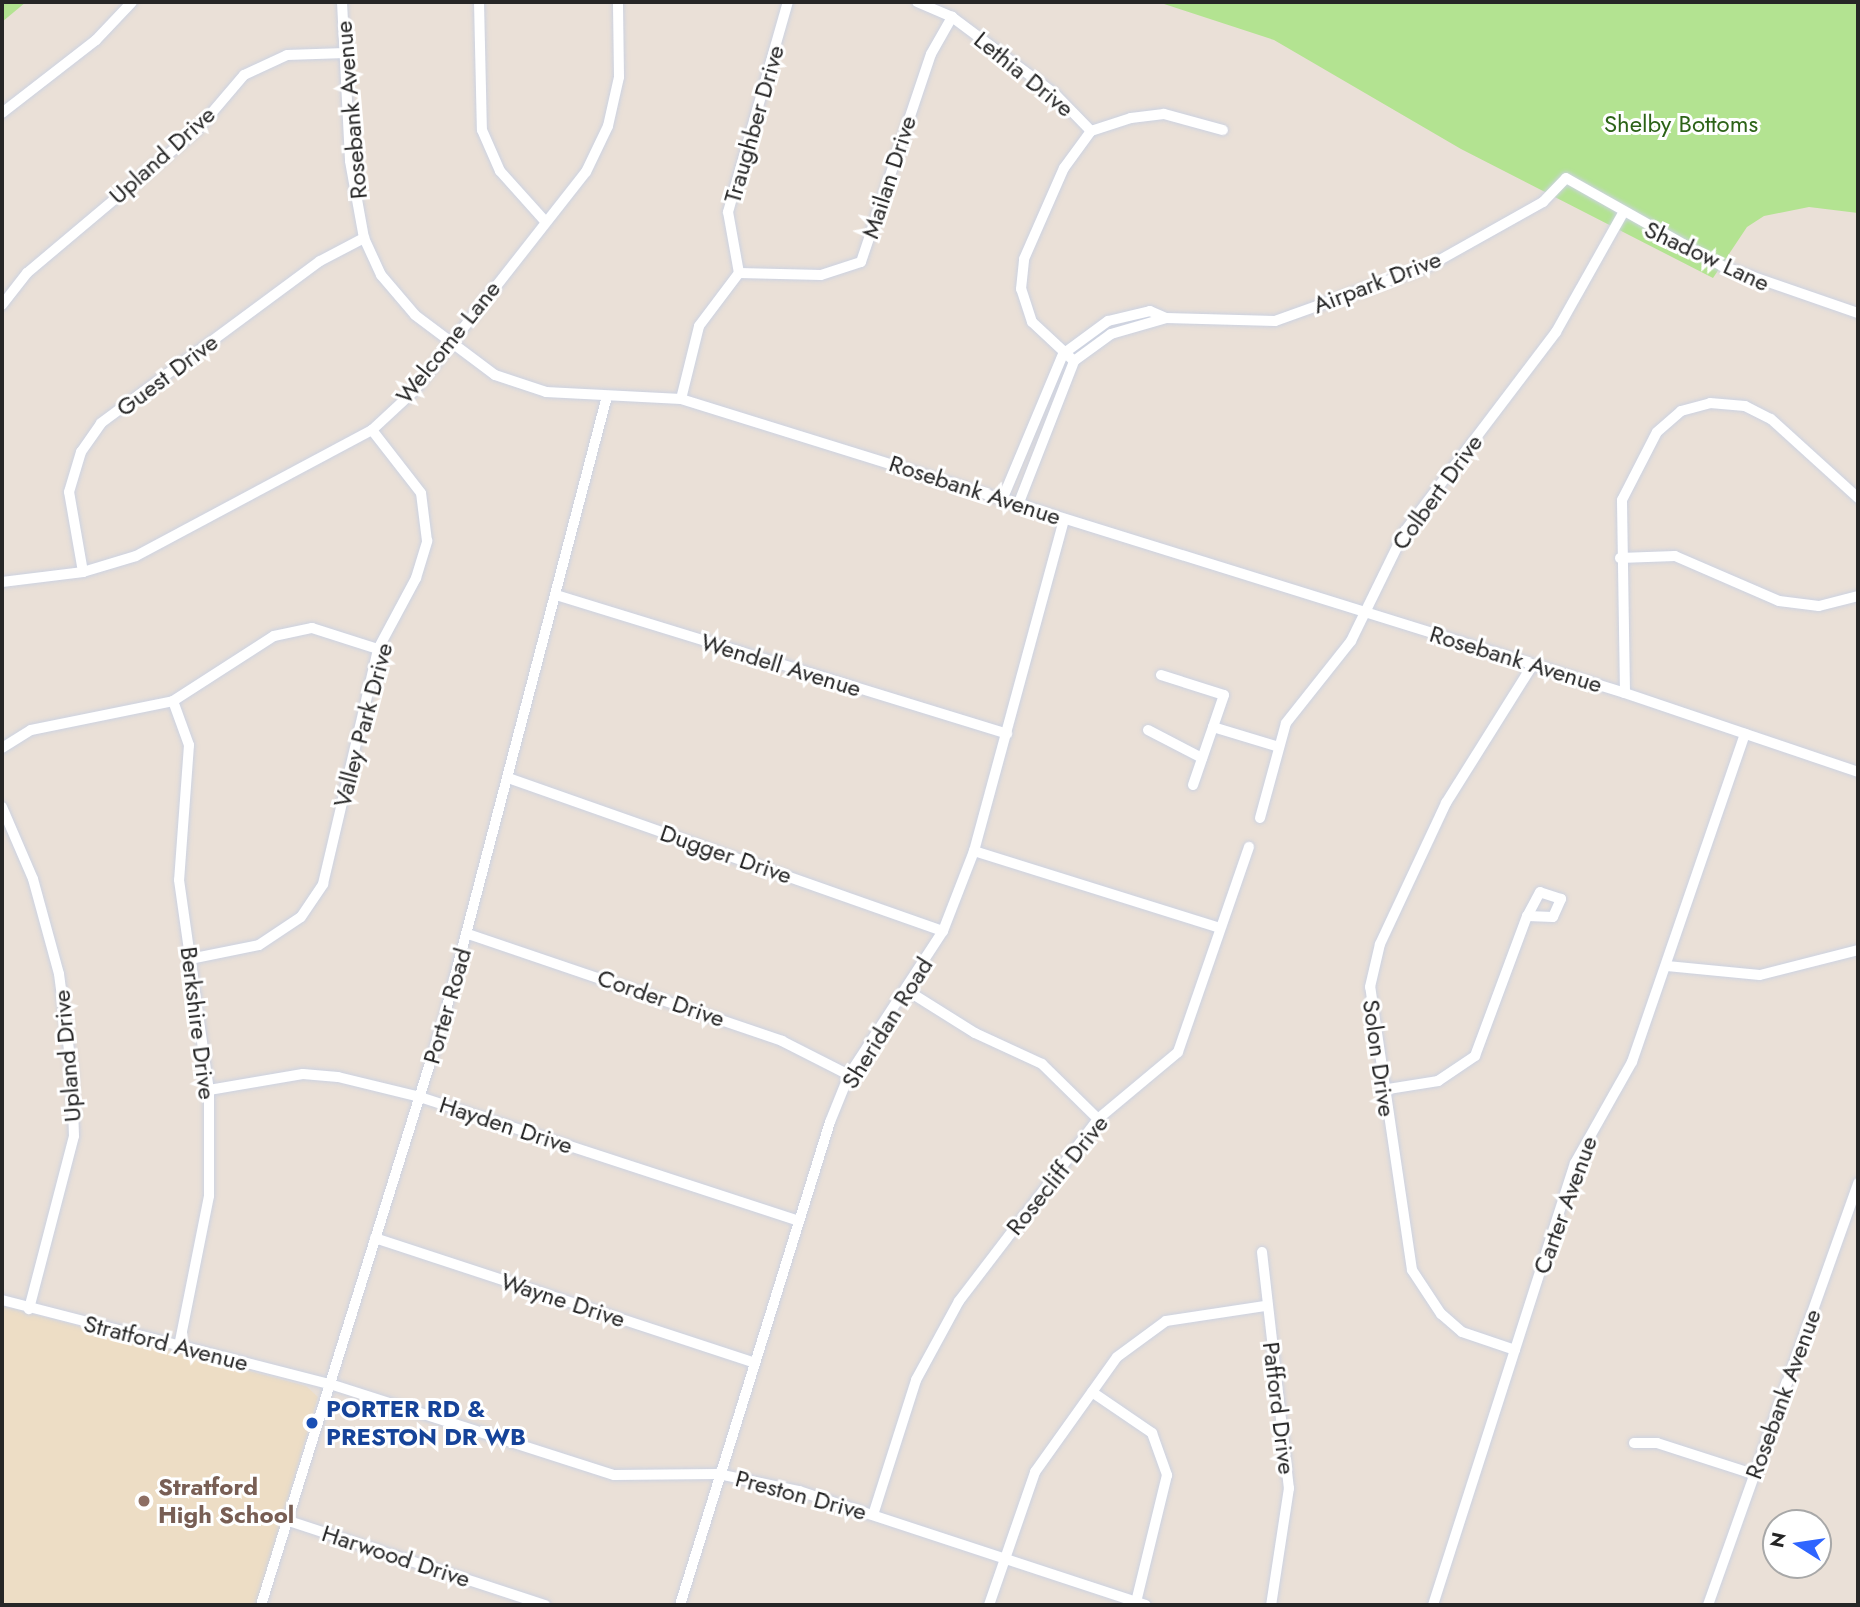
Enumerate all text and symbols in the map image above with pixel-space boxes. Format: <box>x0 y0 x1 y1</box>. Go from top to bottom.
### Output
street label: Rosebank Avenue <box>329 20 373 200</box>
street label: Lethia Drive <box>968 25 1080 123</box>
street label: Traughber Drive <box>718 42 790 206</box>
street label: Upland Drive <box>103 100 221 210</box>
park label: Shelby Bottoms <box>1604 110 1758 138</box>
street label: Mailan Drive <box>856 112 922 242</box>
street label: Shadow Lane <box>1640 215 1774 297</box>
street label: Airpark Drive <box>1309 244 1445 320</box>
street label: Welcome Lane <box>390 275 506 409</box>
street label: Guest Drive <box>111 328 223 422</box>
street label: Colbert Drive <box>1385 429 1489 555</box>
street label: Rosebank Avenue <box>885 449 1065 531</box>
street label: Rosebank Avenue <box>1426 619 1606 699</box>
street label: Wendell Avenue <box>697 627 865 703</box>
street label: Valley Park Drive <box>327 640 399 810</box>
street label: Dugger Drive <box>656 818 796 890</box>
street label: Berkshire Drive <box>174 945 222 1101</box>
street label: Porter Road <box>417 945 477 1067</box>
street label: Sheridan Road <box>835 952 939 1094</box>
street label: Corder Drive <box>594 963 728 1033</box>
street label: Upland Drive <box>47 989 87 1123</box>
street label: Solon Drive <box>1357 998 1401 1118</box>
street label: Hayden Drive <box>436 1090 576 1160</box>
street label: Rosecliff Drive <box>1000 1109 1114 1241</box>
street label: Carter Avenue <box>1527 1132 1603 1278</box>
street label: Wayne Drive <box>497 1266 629 1334</box>
street label: Rosebank Avenue <box>1739 1305 1827 1483</box>
street label: Stratford Avenue <box>81 1309 251 1377</box>
street label: Pafford Drive <box>1257 1340 1301 1476</box>
place label: PORTER RD & PRESTON DR WB <box>326 1395 526 1451</box>
marker: PORTER RD & PRESTON DR WB <box>304 1415 320 1431</box>
street label: Preston Drive <box>732 1464 870 1526</box>
place label: Stratford High School <box>158 1473 294 1529</box>
marker: Stratford High School <box>136 1493 152 1509</box>
north arrow <box>1762 1509 1832 1579</box>
street label: Harwood Drive <box>318 1519 474 1593</box>
text: N <box>1763 1530 1793 1550</box>

